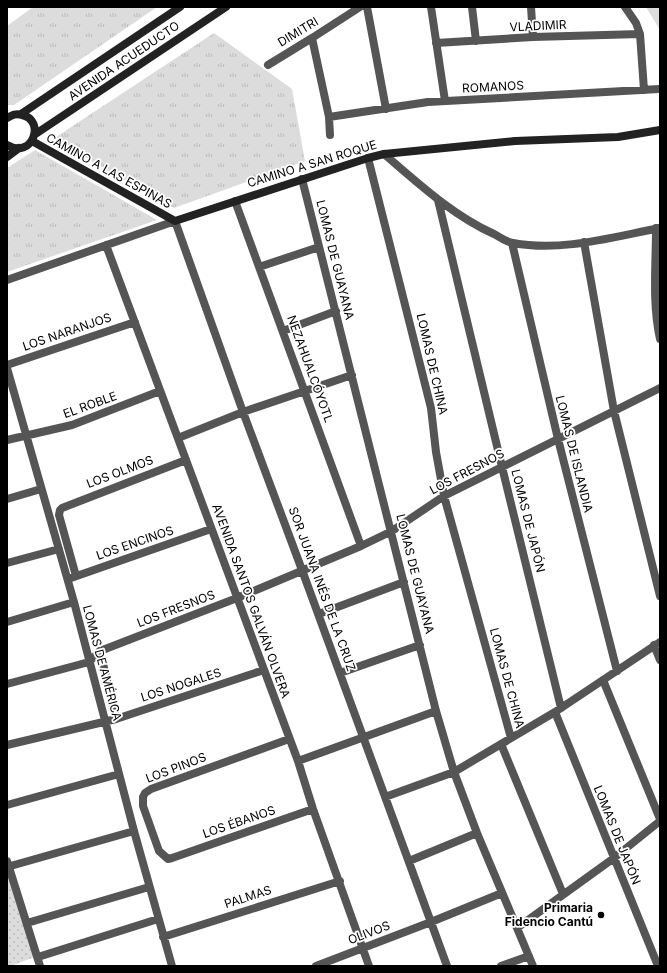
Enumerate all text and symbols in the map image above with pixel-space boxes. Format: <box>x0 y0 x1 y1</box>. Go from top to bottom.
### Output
street label: DIMITRI <box>275 14 321 49</box>
street label: VLADIMIR <box>509 17 567 34</box>
street label: AVENIDA ACUEDUCTO <box>65 18 182 103</box>
street label: ROMANOS <box>462 77 525 96</box>
street label: CAMINO A LAS ESPINAS <box>44 130 175 211</box>
street label: CAMINO A SAN ROQUE <box>245 137 378 190</box>
street label: LOMAS DE GUAYANA <box>313 198 358 321</box>
street label: LOS NARANJOS <box>21 309 113 354</box>
street label: LOMAS DE CHINA <box>414 312 451 416</box>
street label: NEZAHUALCÓYOTL <box>284 313 337 425</box>
street label: EL ROBLE <box>61 388 119 421</box>
street label: LOMAS DE ISLANDIA <box>553 394 596 514</box>
street label: LOS FRESNOS <box>427 445 507 498</box>
street label: LOS OLMOS <box>84 452 156 491</box>
street label: LOMAS DE JAPÓN <box>508 468 549 574</box>
street label: AVENIDA SANTOS GALVÁN OLVERA <box>209 502 294 700</box>
street label: SOR JUANA INÉS DE LA CRUZ <box>286 505 359 673</box>
street label: LOMAS DE GUAYANA <box>393 512 438 635</box>
street label: LOS ENCINOS <box>94 522 176 563</box>
street label: LOS FRESNOS <box>135 587 217 630</box>
street label: LOMAS DE AMÉRICA <box>80 603 125 722</box>
street label: LOMAS DE CHINA <box>487 626 528 730</box>
street label: LOS NOGALES <box>139 664 223 705</box>
street label: LOS PINOS <box>143 749 208 786</box>
street label: LOMAS DE JAPÓN <box>591 783 644 887</box>
street label: LOS ÉBANOS <box>200 802 277 841</box>
street label: PALMAS <box>222 882 274 911</box>
place label: Primaria Fidencio Cantú <box>505 900 593 929</box>
marker: Primaria Fidencio Cantú <box>596 910 606 920</box>
street label: OLIVOS <box>346 918 392 947</box>

